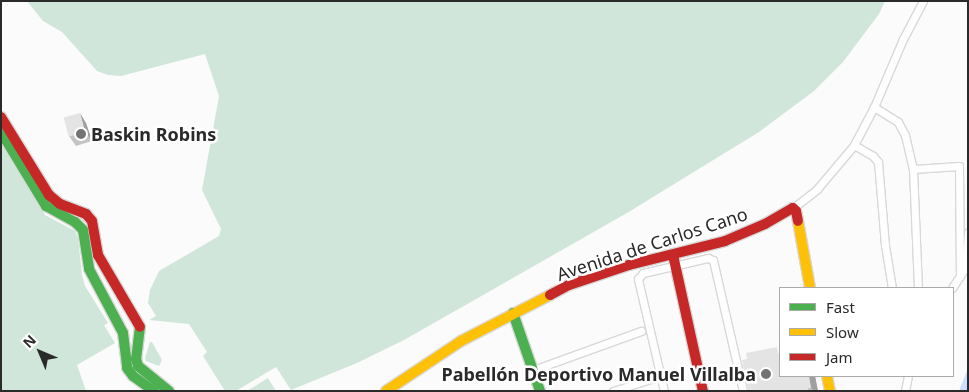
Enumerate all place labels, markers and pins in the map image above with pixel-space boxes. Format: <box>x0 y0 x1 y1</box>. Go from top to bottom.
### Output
place label: Baskin Robins <box>91 123 216 145</box>
marker: Baskin Robins <box>75 128 87 140</box>
place label: Pabellón Deportivo Manuel Villalba <box>442 363 756 385</box>
marker: Pabellón Deportivo Manuel Villalba <box>760 368 772 380</box>

